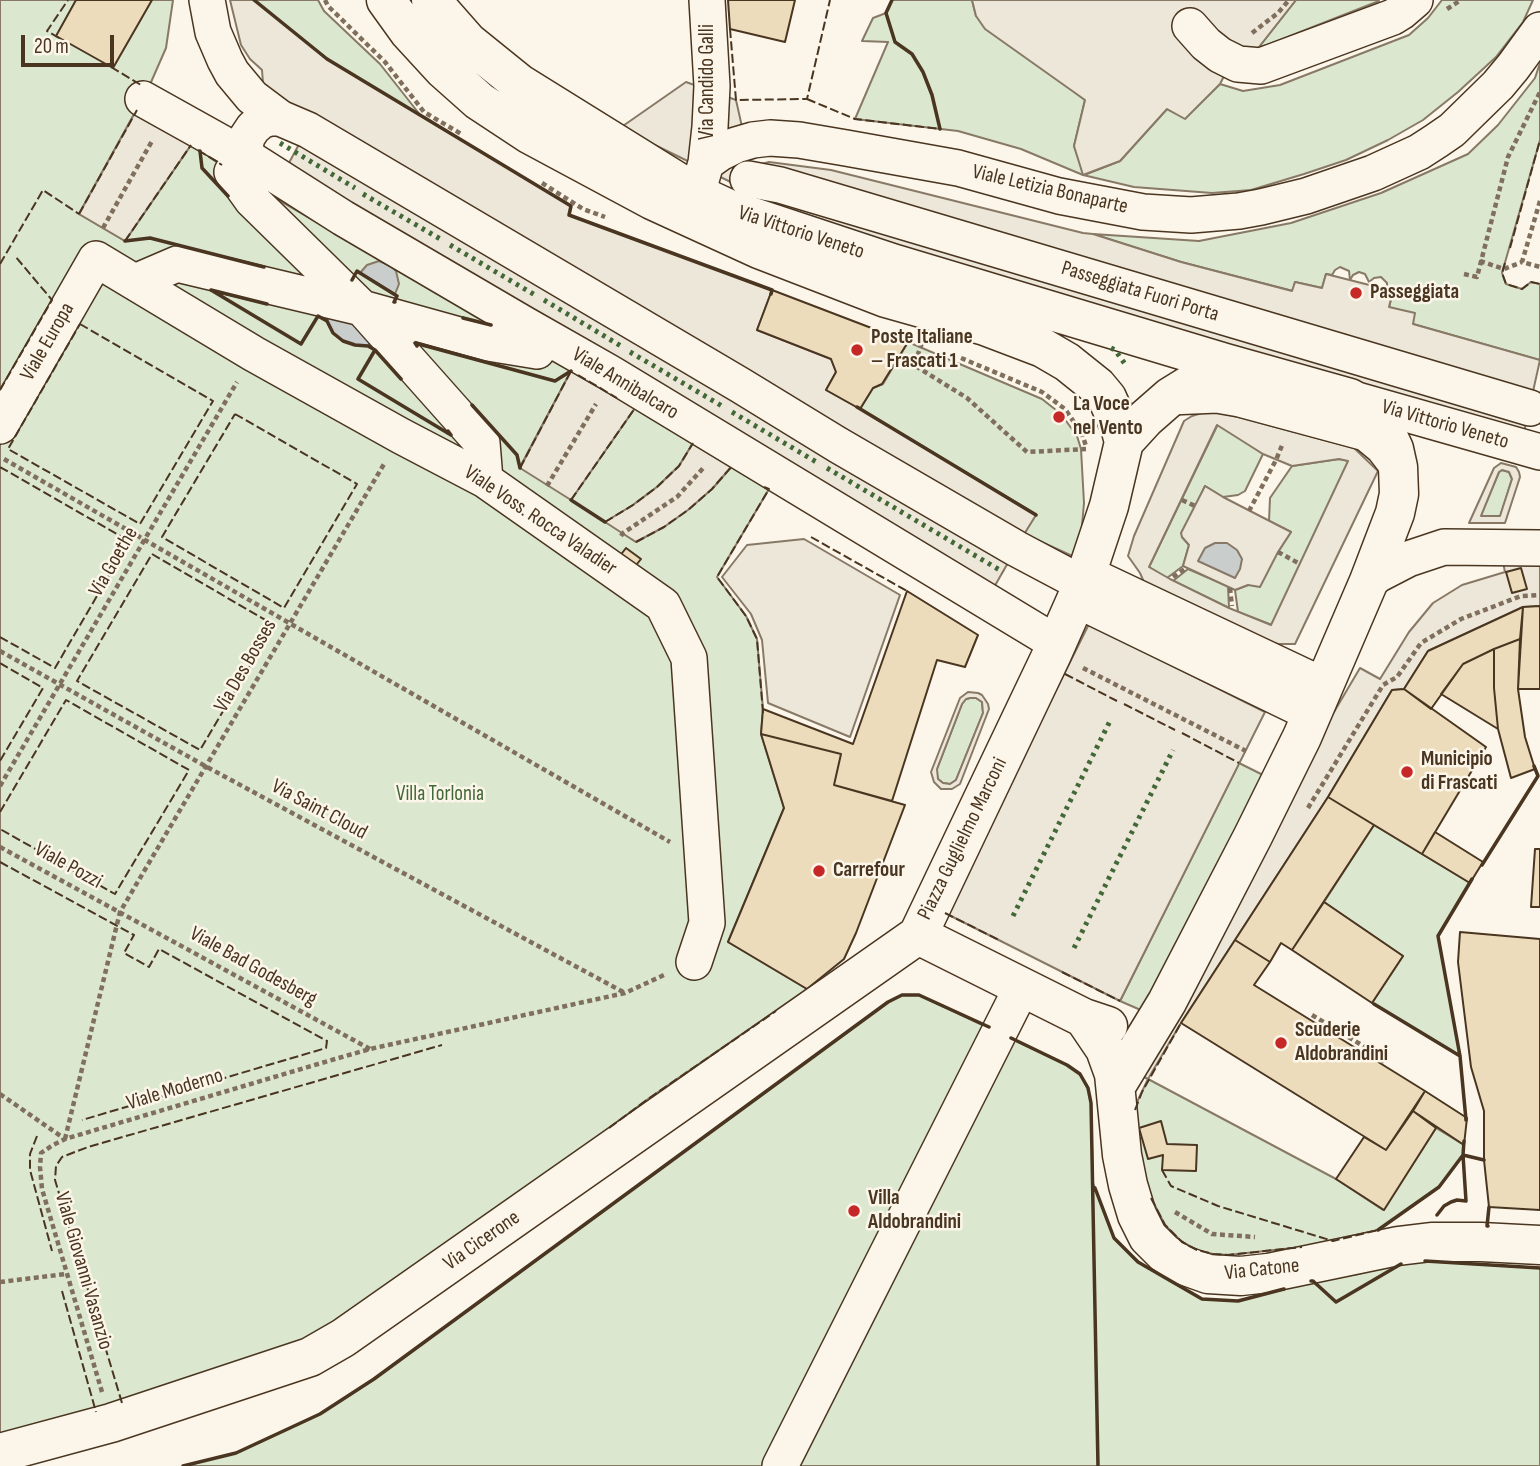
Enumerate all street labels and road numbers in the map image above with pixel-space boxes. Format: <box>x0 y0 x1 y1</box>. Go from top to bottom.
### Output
street label: Via Candido Galli <box>695 24 721 140</box>
street label: Viale Letizia Bonaparte <box>970 160 1130 220</box>
street label: Via Vittorio Veneto <box>735 201 867 265</box>
street label: Passeggiata Fuori Porta <box>1058 256 1222 328</box>
street label: Viale Europa <box>16 299 80 385</box>
street label: Viale Annibalcaro <box>567 342 683 426</box>
street label: Via Vittorio Veneto <box>1379 395 1511 455</box>
street label: Viale Voss. Rocca Valadier <box>459 461 621 581</box>
street label: Via Goethe <box>84 523 144 601</box>
street label: Via Des Bosses <box>209 615 283 717</box>
street label: Piazza Guglielmo Marconi <box>913 754 1013 924</box>
street label: Via Saint Cloud <box>267 774 371 846</box>
street label: Viale Pozzi <box>30 837 106 895</box>
street label: Viale Bad Godesberg <box>185 922 321 1012</box>
street label: Viale Moderno <box>124 1063 226 1117</box>
street label: Viale Giovanni Vasanzio <box>48 1189 118 1353</box>
street label: Via Cicerone <box>439 1206 525 1276</box>
street label: Via Catone <box>1223 1254 1301 1286</box>

